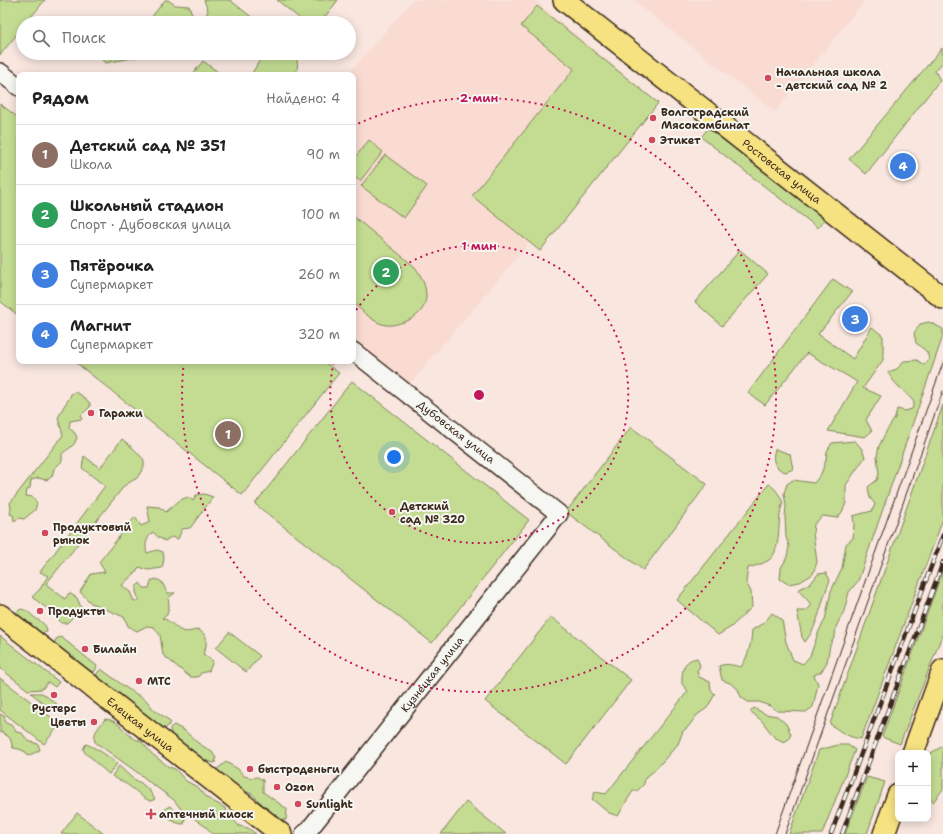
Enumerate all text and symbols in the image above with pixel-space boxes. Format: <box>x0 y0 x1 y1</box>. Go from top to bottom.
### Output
search box <box>16 16 356 60</box>
icon: search <box>30 27 52 49</box>
text: Поиск <box>62 28 106 48</box>
place label: Начальная школа - детский сад № 2 <box>776 65 888 93</box>
marker: Начальная школа - детский сад № 2 <box>763 73 773 83</box>
text: Рядом <box>32 87 89 109</box>
text: Найдено: 4 <box>266 90 340 107</box>
text: 2 мин <box>460 90 498 106</box>
place label: Волгоградский Мясокомбинат <box>661 105 750 133</box>
marker: Волгоградский Мясокомбинат <box>648 113 658 123</box>
place label: Этикет <box>660 133 701 148</box>
marker: Этикет <box>647 135 657 145</box>
street label: Ростовская улица <box>739 135 825 207</box>
text: Детский сад № 351 <box>70 136 226 156</box>
text: 1 <box>42 146 48 163</box>
text: 90 m <box>306 146 340 163</box>
pin: 4 <box>890 151 916 181</box>
text: Школа <box>70 156 112 173</box>
text: Школьный стадион <box>70 196 224 216</box>
text: 2 <box>40 206 50 223</box>
text: 100 m <box>301 206 340 223</box>
text: Спорт · Дубовская улица <box>70 216 231 233</box>
text: 1 мин <box>461 238 497 254</box>
text: Пятёрочка <box>70 256 154 276</box>
pin: 2 <box>373 257 399 287</box>
text: 3 <box>40 266 50 283</box>
text: 260 m <box>298 266 340 283</box>
text: Супермаркет <box>70 276 153 293</box>
pin: 3 <box>842 304 868 334</box>
text: Магнит <box>70 316 131 336</box>
text: 4 <box>40 326 50 343</box>
text: 320 m <box>298 326 340 343</box>
text: Супермаркет <box>70 336 153 353</box>
centre of rings <box>472 388 486 402</box>
street label: Дубовская улица <box>414 397 498 467</box>
place label: Гаражи <box>99 406 143 421</box>
marker: Гаражи <box>86 408 96 418</box>
pin: 1 <box>215 419 241 449</box>
your location <box>384 447 404 467</box>
place label: Детский сад № 320 <box>400 499 465 527</box>
marker: Детский сад № 320 <box>387 507 397 517</box>
place label: Продуктовый рынок <box>53 520 131 548</box>
marker: Продуктовый рынок <box>40 528 50 538</box>
place label: Продукты <box>48 604 106 619</box>
marker: Продукты <box>35 606 45 616</box>
street label: Кузнецкая улица <box>397 633 467 715</box>
place label: Билайн <box>93 642 137 657</box>
marker: Билайн <box>80 644 90 654</box>
place label: МТС <box>147 674 171 689</box>
marker: МТС <box>134 676 144 686</box>
marker: Рустерс <box>49 690 59 700</box>
street label: Елецкая улица <box>104 693 177 755</box>
place label: Рустерс <box>32 701 76 716</box>
place label: Цветы <box>50 715 86 730</box>
marker: Цветы <box>89 717 99 727</box>
map controls <box>895 750 931 822</box>
button: + <box>895 750 931 786</box>
place label: быстроденьги <box>258 762 340 777</box>
marker: быстроденьги <box>245 764 255 774</box>
place label: Ozon <box>285 780 315 795</box>
marker: Ozon <box>272 782 282 792</box>
button: − <box>895 786 931 822</box>
place label: Sunlight <box>306 797 354 812</box>
marker: Sunlight <box>293 799 303 809</box>
place label: аптечный киоск <box>159 807 254 822</box>
marker: аптечный киоск <box>146 809 156 819</box>

